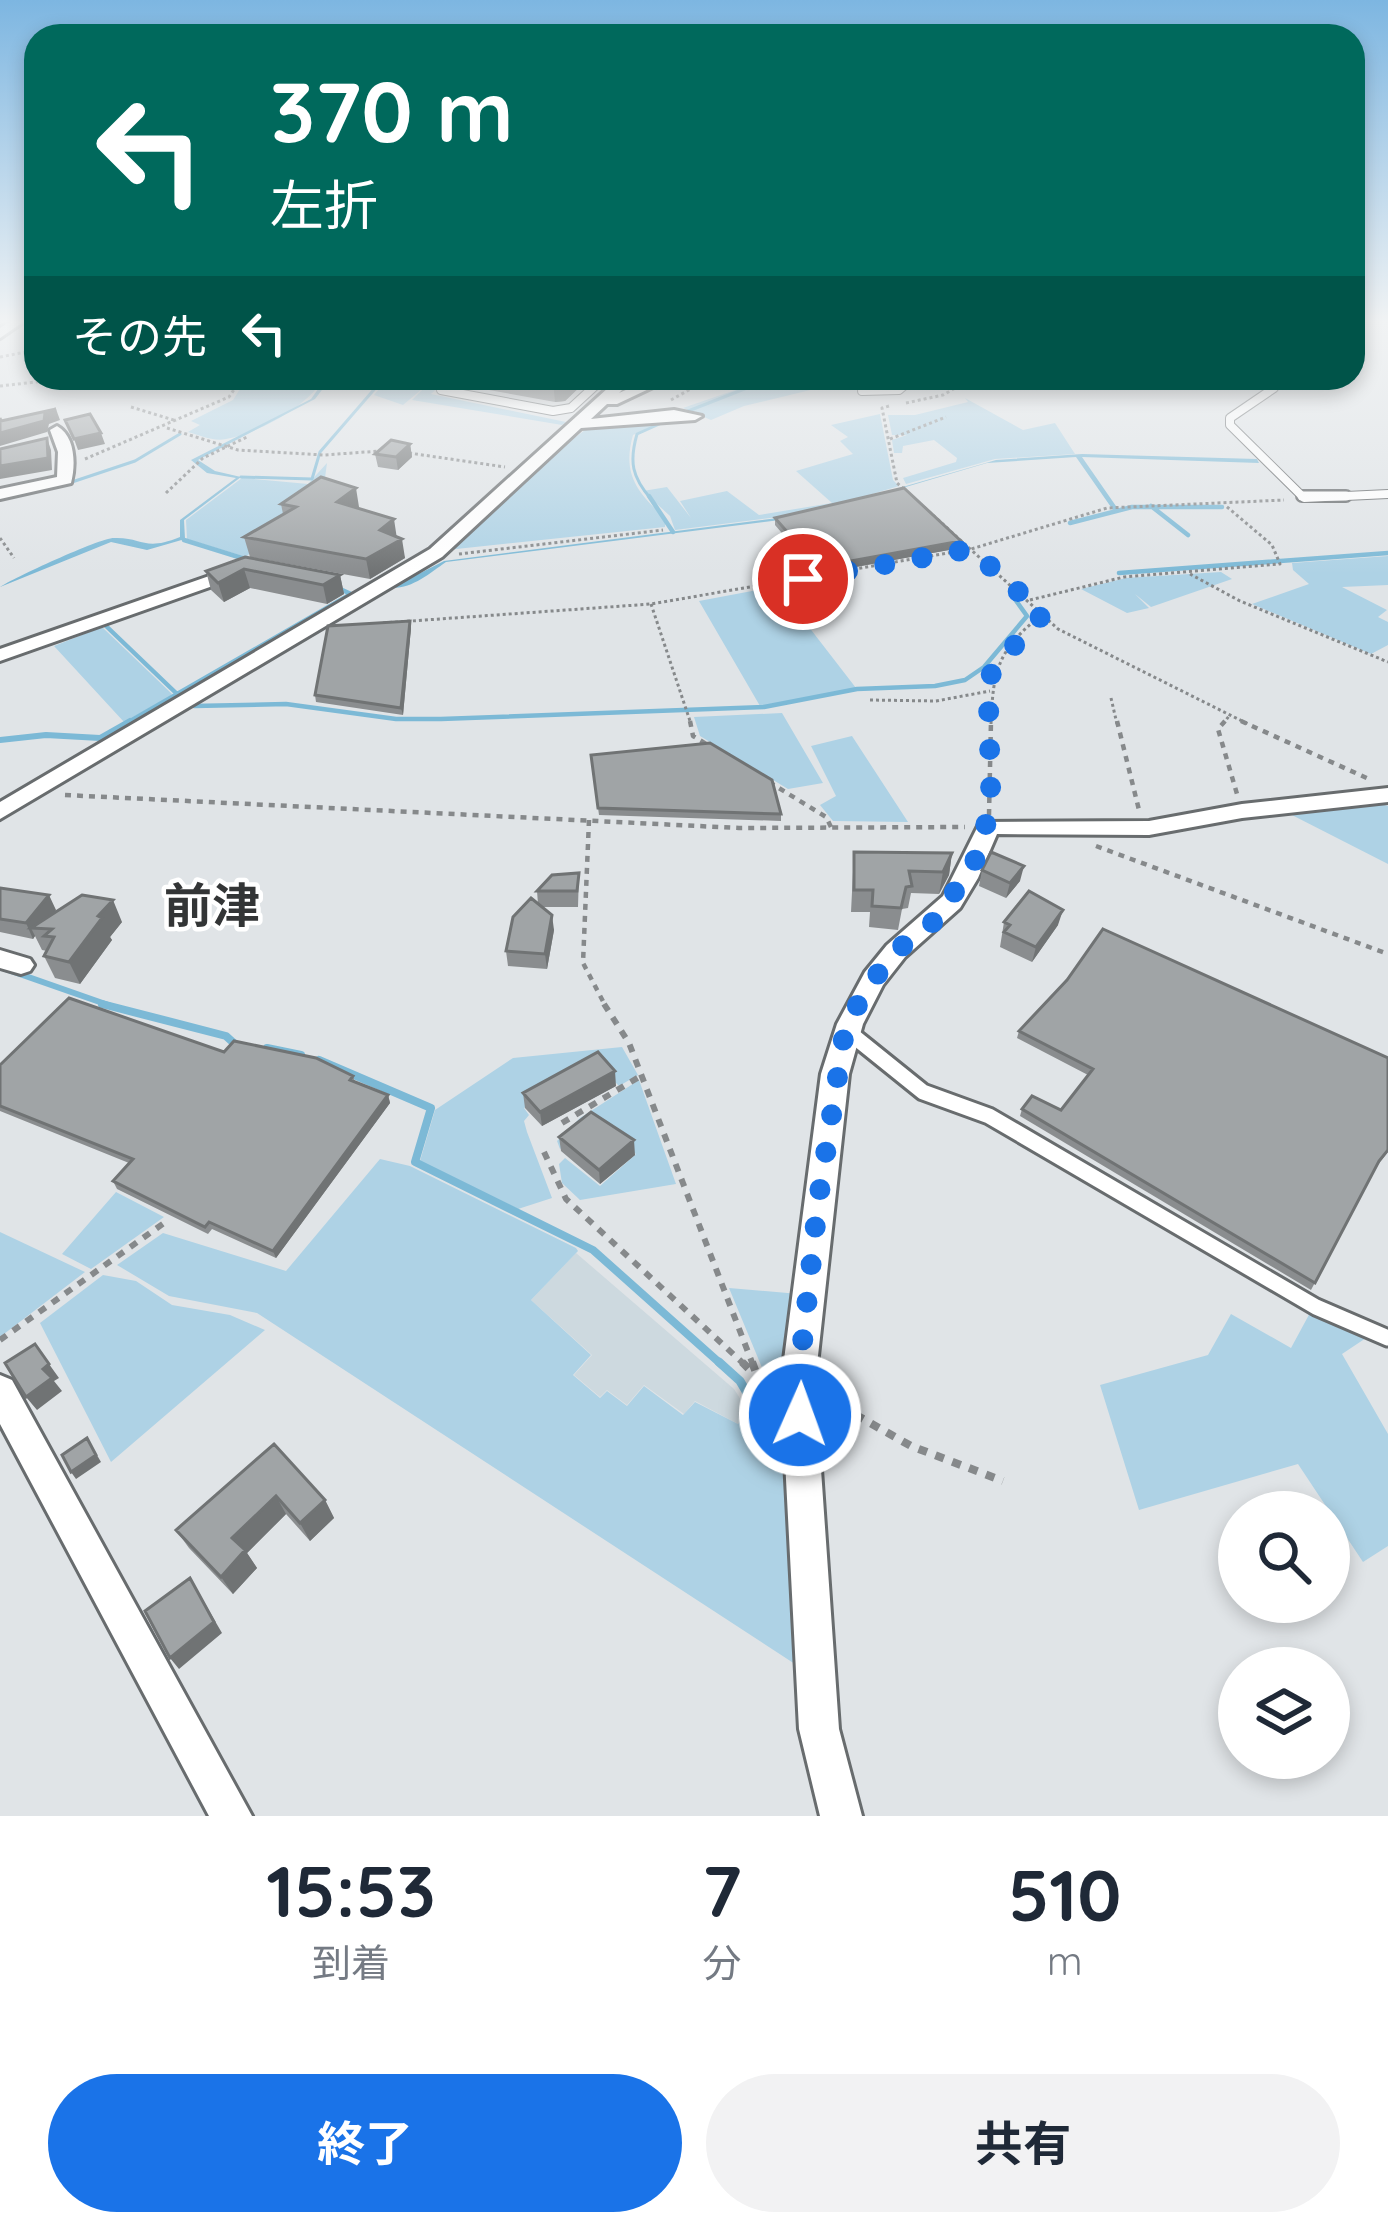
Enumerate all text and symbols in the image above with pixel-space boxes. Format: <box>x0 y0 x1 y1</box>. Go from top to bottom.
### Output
text: 370 m <box>270 58 514 163</box>
icon: left <box>72 72 228 228</box>
text: 左折 <box>270 171 378 239</box>
icon: left <box>231 300 297 366</box>
text: その先 <box>72 308 207 364</box>
pin <box>752 528 854 630</box>
icon: arrive <box>770 546 836 612</box>
district label: 前津 <box>164 875 260 935</box>
position arrow <box>737 1352 863 1478</box>
map controls <box>1218 1491 1350 1779</box>
button: search <box>1218 1491 1350 1623</box>
button: layers <box>1218 1647 1350 1779</box>
text: 15:53 <box>266 1845 436 1935</box>
text: 7 <box>702 1845 742 1935</box>
text: 510 <box>1008 1849 1122 1939</box>
text: m <box>1047 1936 1083 1985</box>
text: 到着 <box>312 1938 390 1987</box>
text: 分 <box>702 1938 741 1987</box>
button: 終了 <box>48 2074 682 2212</box>
button: 共有 <box>706 2074 1340 2212</box>

